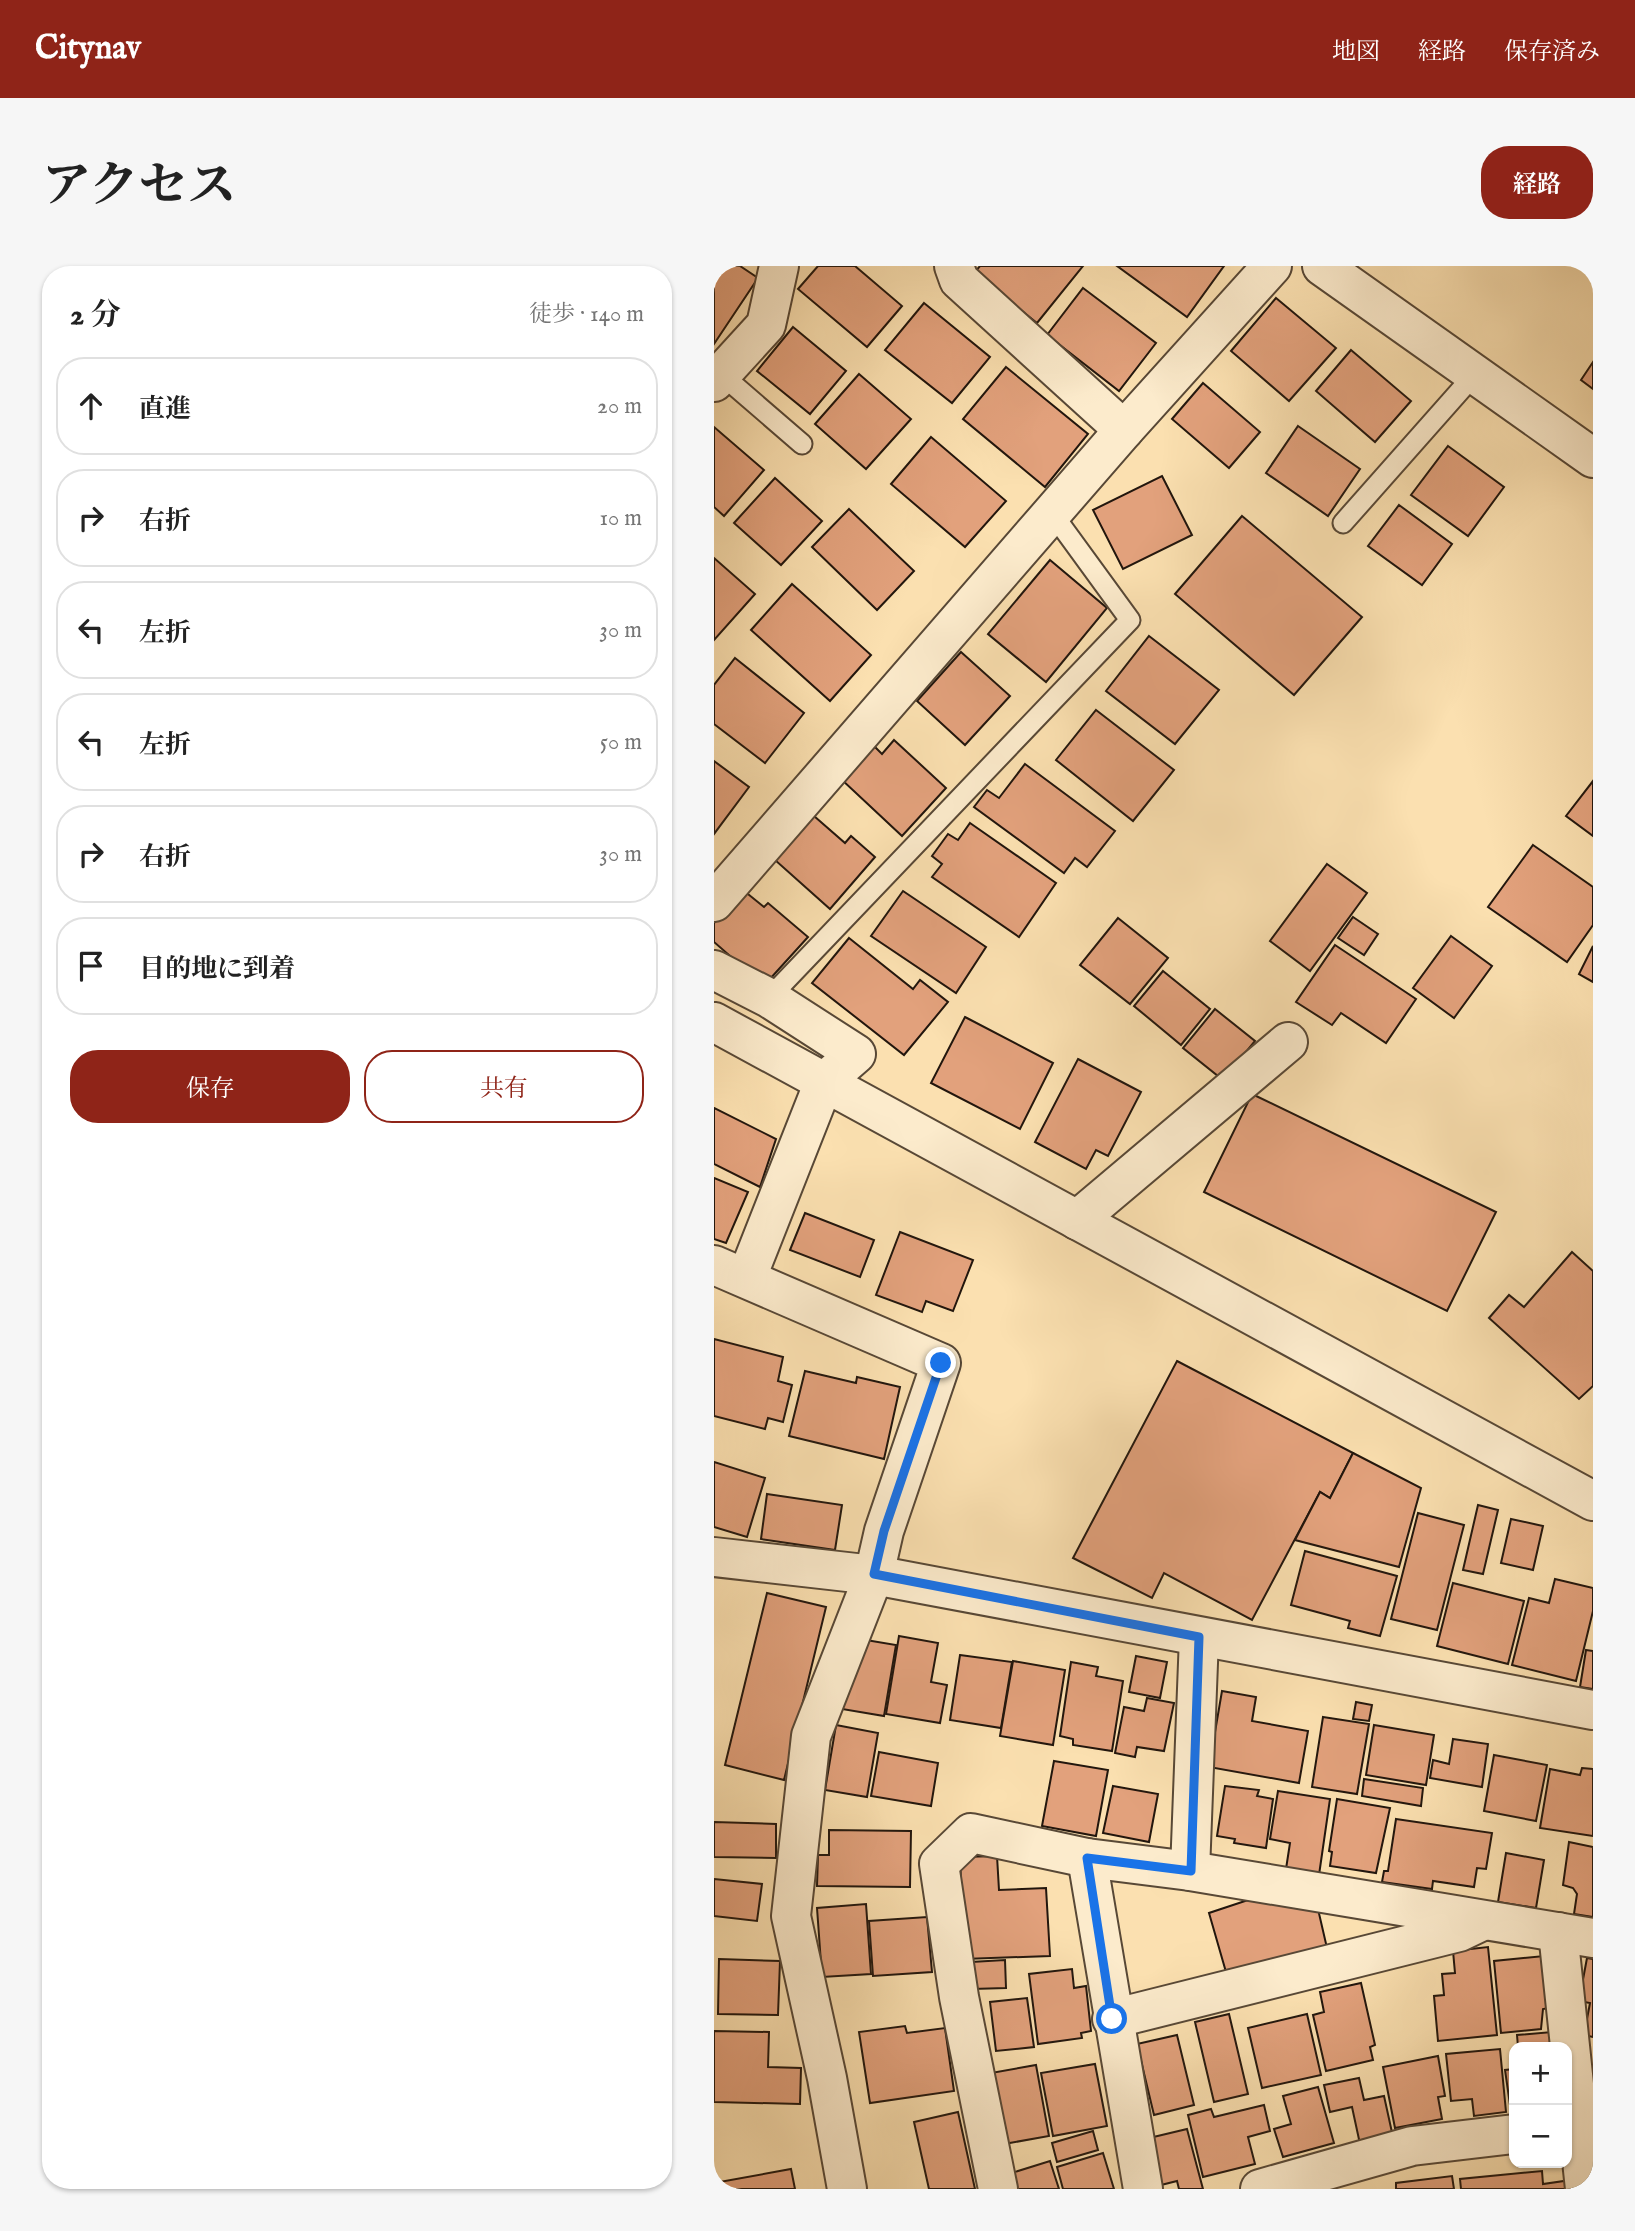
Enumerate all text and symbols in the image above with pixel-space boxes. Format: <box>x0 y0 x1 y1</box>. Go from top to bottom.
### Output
text: Citynav <box>35 28 141 70</box>
text: 地図 <box>1332 37 1380 68</box>
text: 経路 <box>1418 37 1466 68</box>
text: 保存済み <box>1504 37 1600 68</box>
button: 経路 <box>1481 146 1593 219</box>
text: アクセス <box>42 157 237 219</box>
text: 2 分 <box>70 297 121 335</box>
text: 徒歩 · 140 m <box>529 300 644 329</box>
icon: ahead <box>72 387 110 425</box>
text: 20 m <box>597 392 642 421</box>
text: 直進 <box>139 393 191 426</box>
icon: right <box>72 499 110 537</box>
text: 10 m <box>599 504 642 533</box>
text: 右折 <box>139 505 191 538</box>
icon: left <box>72 611 110 649</box>
text: 30 m <box>599 616 642 645</box>
text: 左折 <box>139 617 191 650</box>
icon: left <box>72 723 110 761</box>
text: 50 m <box>600 728 642 757</box>
text: 左折 <box>139 729 191 762</box>
icon: right <box>72 835 110 873</box>
text: 30 m <box>599 840 642 869</box>
text: 右折 <box>139 841 191 874</box>
icon: arrive <box>72 947 110 985</box>
text: 目的地に到着 <box>139 953 295 986</box>
button: 保存 <box>70 1050 350 1123</box>
button: 共有 <box>364 1050 644 1123</box>
route end <box>925 1347 956 1378</box>
route start <box>1096 2003 1127 2034</box>
map controls <box>1509 2042 1572 2168</box>
button: + <box>1509 2042 1572 2105</box>
button: − <box>1509 2105 1572 2168</box>

